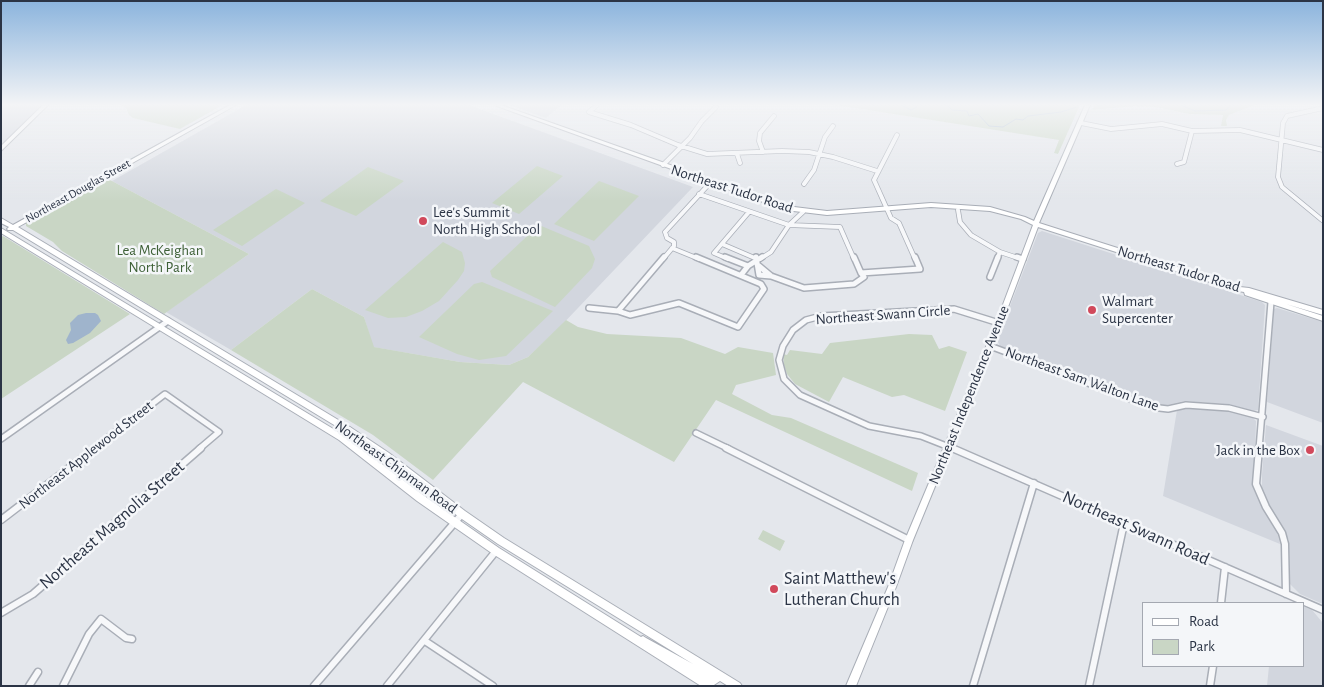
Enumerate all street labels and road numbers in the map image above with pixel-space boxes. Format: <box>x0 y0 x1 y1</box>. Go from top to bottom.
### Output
street label: Northeast Douglas Street <box>23 156 133 226</box>
street label: Northeast Tudor Road <box>669 161 795 217</box>
street label: Northeast Tudor Road <box>1116 242 1242 296</box>
street label: Northeast Swann Circle <box>815 301 951 329</box>
street label: Northeast Independence Avenue <box>925 303 1013 487</box>
street label: Northeast Sam Walton Lane <box>1003 343 1161 415</box>
street label: Northeast Applewood Street <box>15 397 157 513</box>
street label: Northeast Chipman Road <box>331 417 461 517</box>
street label: Northeast Magnolia Street <box>35 456 189 594</box>
street label: Northeast Swann Road <box>1059 486 1213 570</box>

